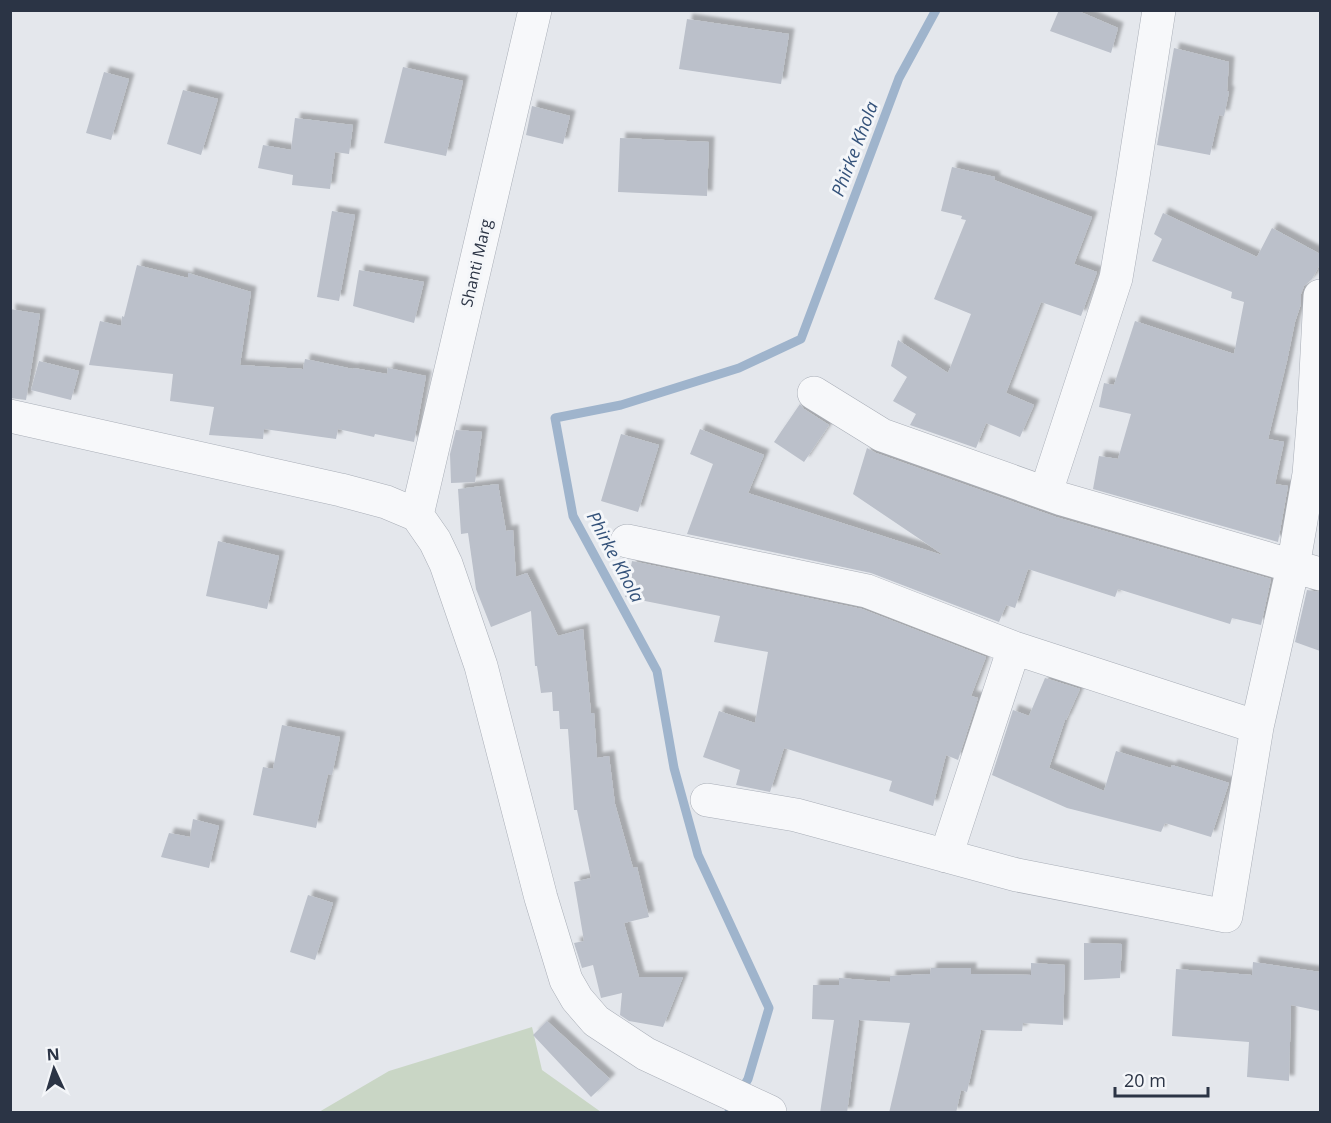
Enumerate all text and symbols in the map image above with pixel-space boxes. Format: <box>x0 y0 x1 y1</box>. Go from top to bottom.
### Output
water label: Phirke Khola <box>825 98 883 200</box>
street label: Shanti Marg <box>455 217 497 309</box>
water label: Phirke Khola <box>582 507 650 606</box>
north arrow <box>24 1039 84 1099</box>
text: N <box>46 1043 60 1065</box>
scale bar <box>1115 1060 1208 1098</box>
text: 20 m <box>1124 1068 1166 1092</box>

